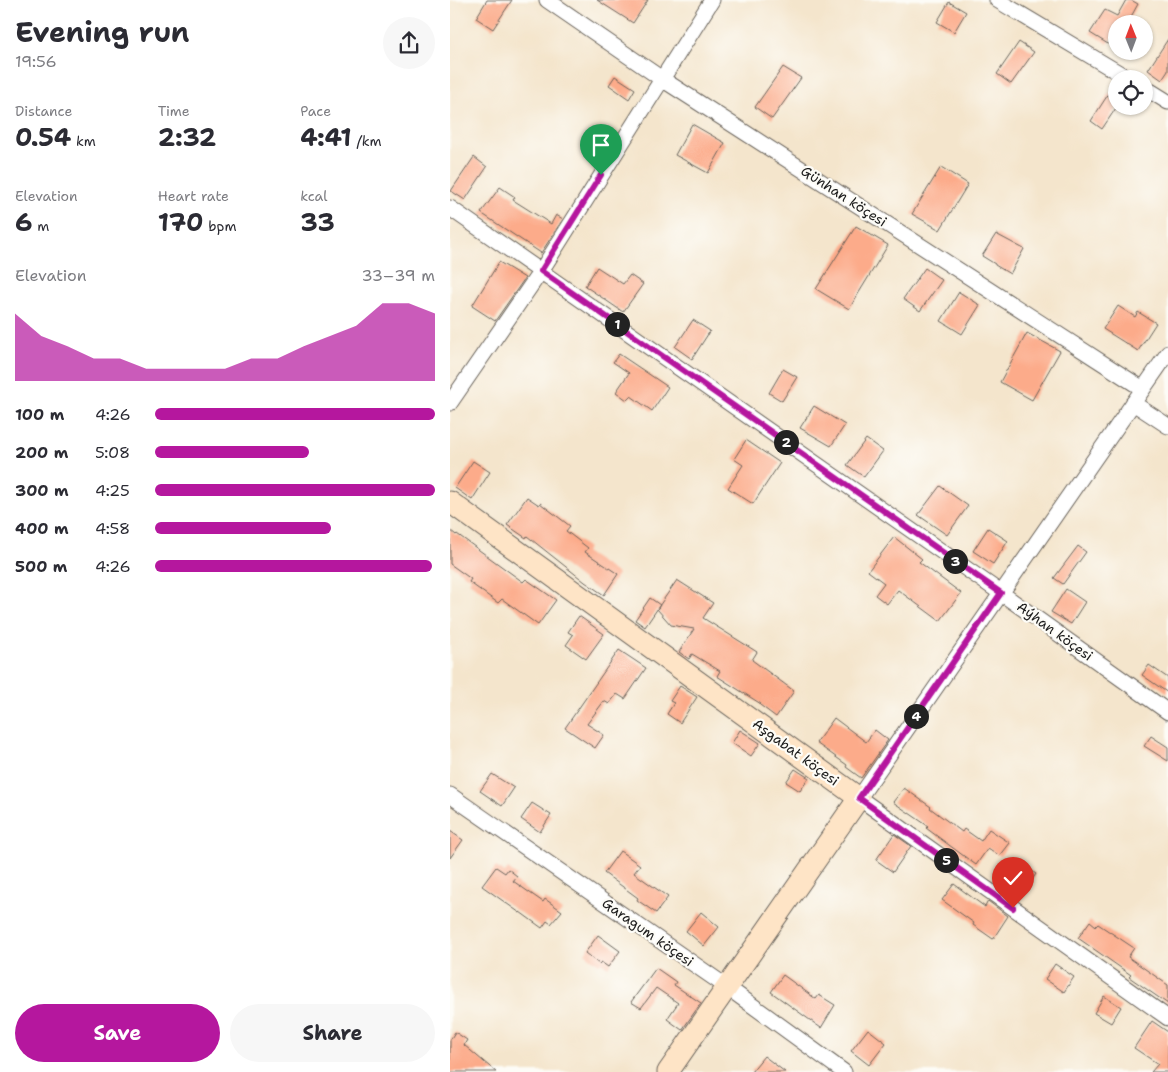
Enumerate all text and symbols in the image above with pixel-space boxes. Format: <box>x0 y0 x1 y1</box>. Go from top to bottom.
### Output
text: Evening run <box>15 13 190 51</box>
north arrow <box>1108 15 1152 60</box>
map controls <box>1108 15 1153 115</box>
button: share <box>383 17 435 69</box>
text: 19:56 <box>15 51 57 72</box>
button: locate <box>1108 70 1153 115</box>
text: Distance <box>15 102 72 120</box>
text: Time <box>158 102 190 120</box>
text: Pace <box>300 102 331 120</box>
text: 0.54 <box>15 120 71 154</box>
text: 2:32 <box>158 120 216 154</box>
text: 4:41 <box>300 120 352 154</box>
pin <box>580 124 622 175</box>
icon: arrive <box>587 131 615 159</box>
text: km <box>71 132 96 150</box>
text: /km <box>352 132 382 150</box>
street label: Günhan köçesi <box>798 162 890 230</box>
text: Elevation <box>15 187 78 205</box>
text: Heart rate <box>158 187 229 205</box>
text: kcal <box>300 187 328 205</box>
text: 6 <box>15 205 33 239</box>
text: 170 <box>158 205 204 239</box>
text: 33 <box>300 205 335 239</box>
text: m <box>33 217 49 235</box>
text: bpm <box>204 217 237 235</box>
text: Elevation <box>15 265 87 286</box>
text: 33–39 m <box>362 265 435 286</box>
pin: 1 <box>604 312 630 336</box>
text: 1 <box>614 315 621 333</box>
text: 100 m <box>15 404 64 425</box>
text: 4:26 <box>95 404 131 425</box>
pin: 2 <box>774 430 798 454</box>
text: 2 <box>782 433 791 451</box>
text: 200 m <box>15 442 68 463</box>
text: 5:08 <box>95 442 130 463</box>
text: 300 m <box>15 480 69 501</box>
text: 4:25 <box>95 480 130 501</box>
text: 400 m <box>15 518 69 539</box>
text: 4:58 <box>95 518 130 539</box>
pin: 3 <box>942 548 968 574</box>
text: 3 <box>951 552 960 570</box>
text: 500 m <box>15 556 67 577</box>
text: 4:26 <box>95 556 131 577</box>
street label: Aýhan köçesi <box>1013 597 1097 665</box>
pin: 4 <box>904 704 928 728</box>
text: 4 <box>912 707 921 725</box>
street label: Aşgabat köçesi <box>749 715 843 789</box>
pin: 5 <box>934 848 958 872</box>
text: 5 <box>942 851 951 869</box>
pin <box>992 857 1034 908</box>
icon: check <box>999 864 1027 892</box>
street label: Garagum köçesi <box>599 894 697 970</box>
button: Save <box>15 1004 220 1062</box>
button: Share <box>230 1004 435 1062</box>

